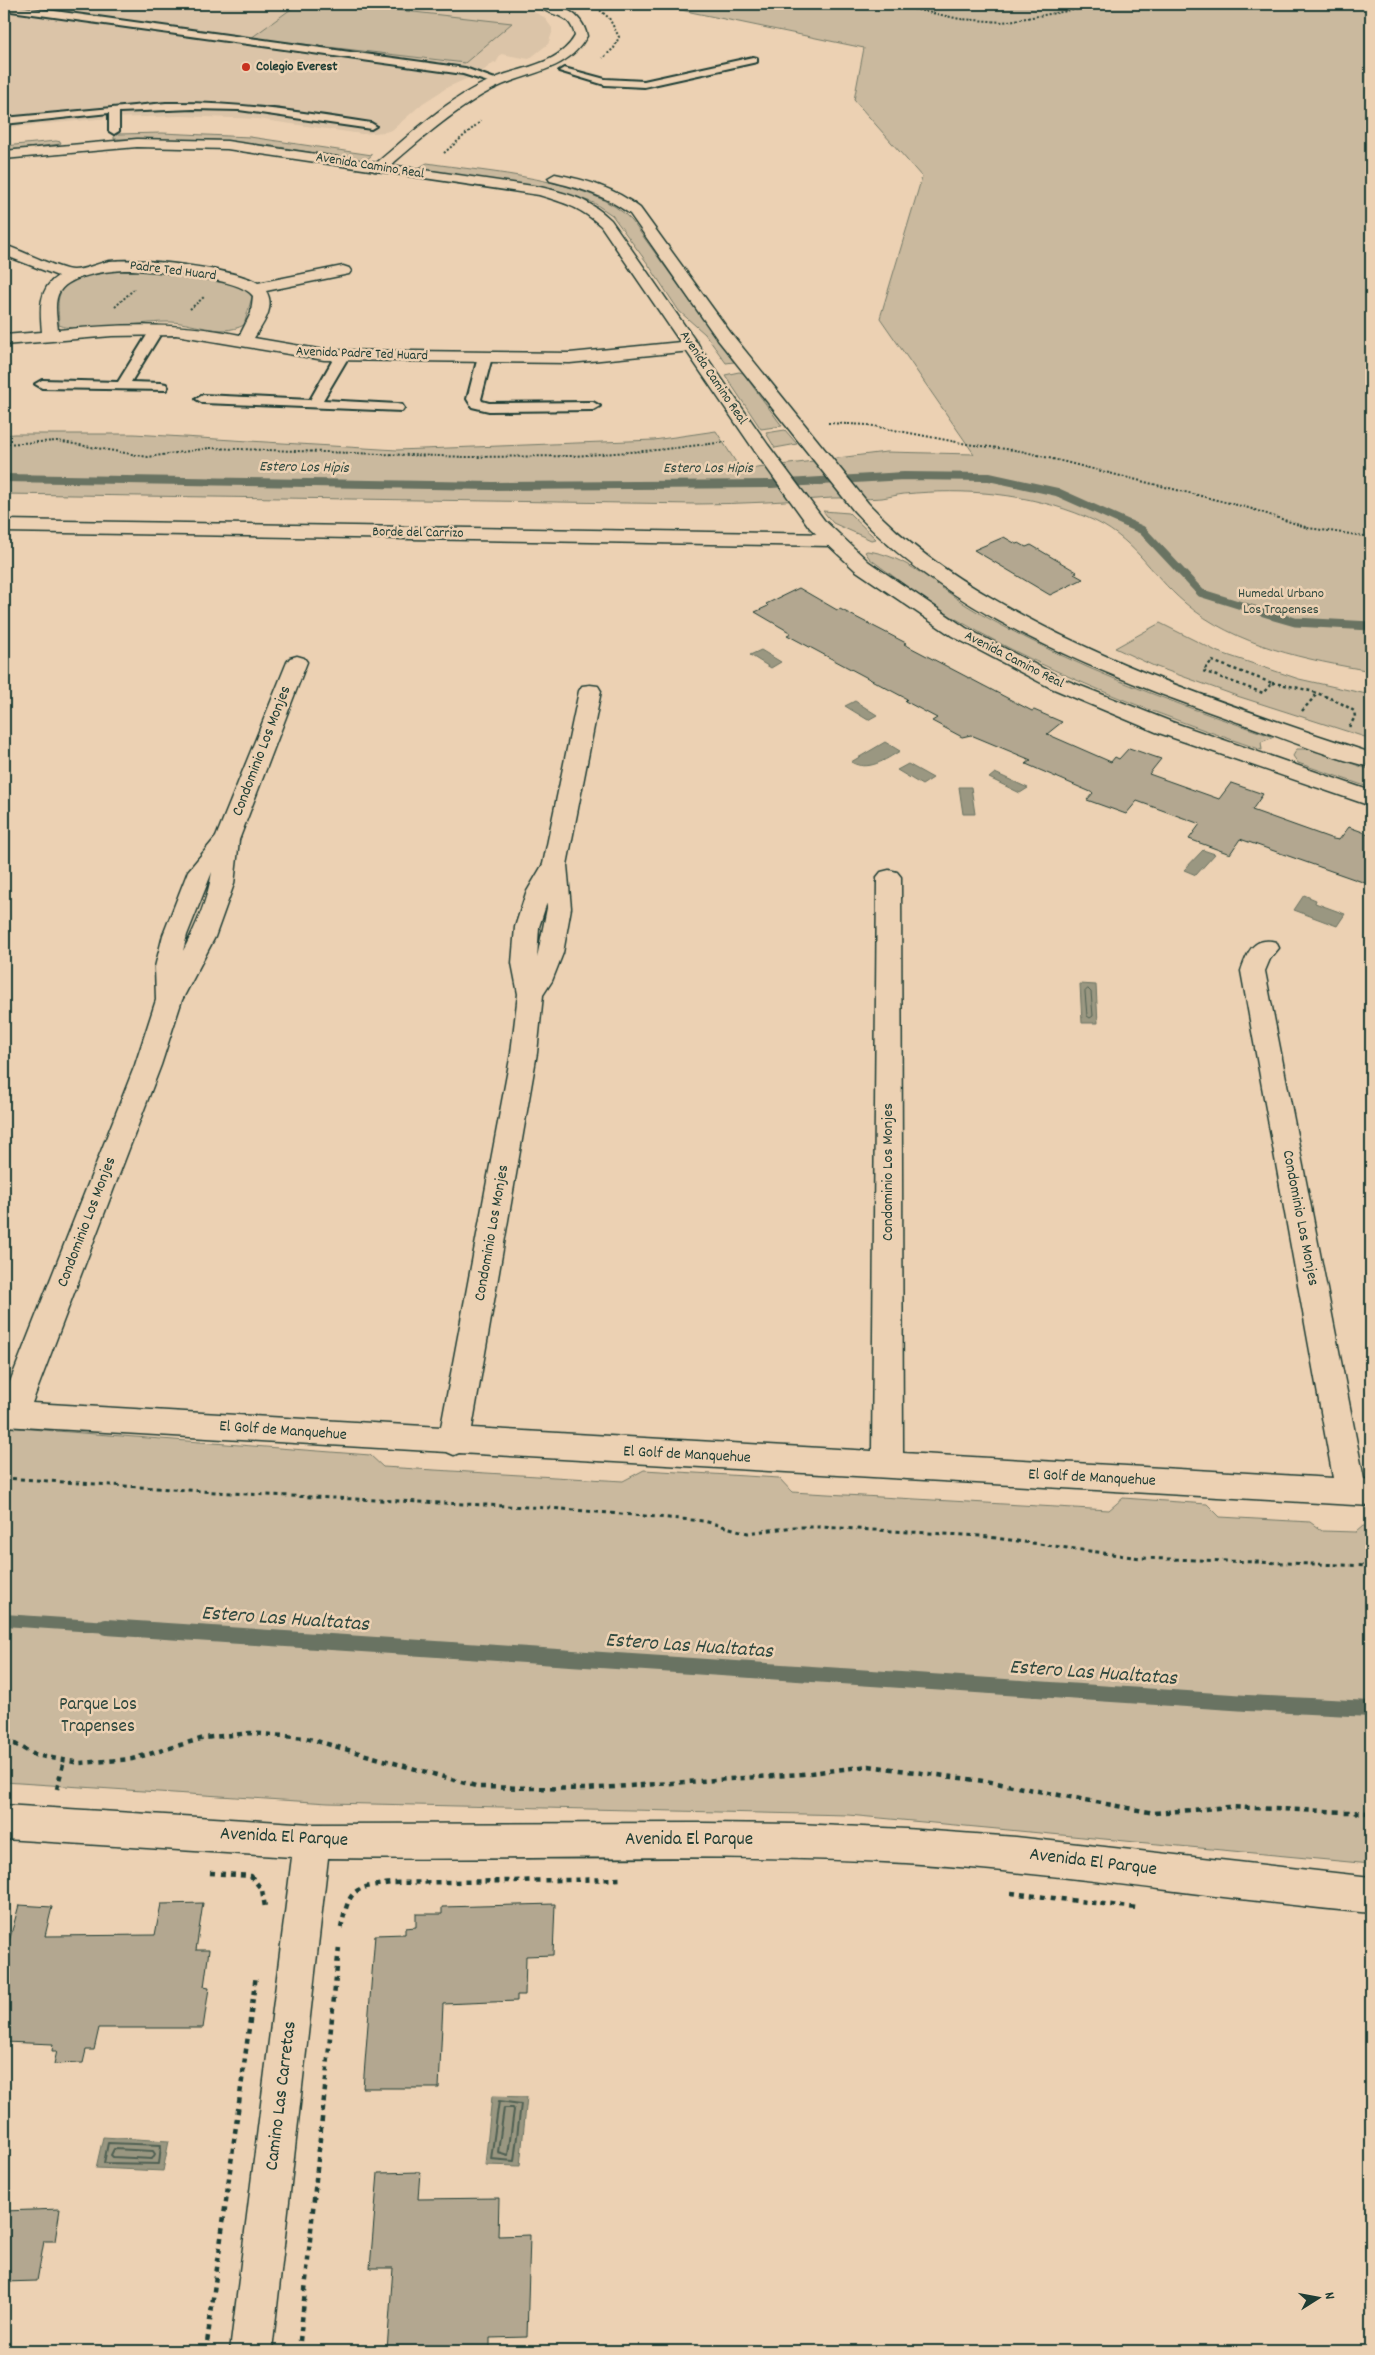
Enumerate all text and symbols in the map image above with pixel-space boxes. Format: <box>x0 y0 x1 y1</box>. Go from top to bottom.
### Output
place label: Colegio Everest <box>256 57 338 77</box>
marker: Colegio Everest <box>240 61 252 73</box>
street label: Avenida Camino Real <box>314 148 426 185</box>
street label: Padre Ted Huard <box>129 256 217 286</box>
street label: Avenida Camino Real <box>674 327 752 430</box>
street label: Avenida Padre Ted Huard <box>296 342 428 366</box>
water label: Estero Los Hipis <box>259 456 350 480</box>
water label: Estero Los Hipis <box>663 458 754 480</box>
street label: Borde del Carrizo <box>372 522 464 544</box>
park label: Humedal Urbano Los Trapenses <box>1238 584 1324 620</box>
street label: Avenida Camino Real <box>961 626 1068 694</box>
street label: Condominio Los Monjes <box>227 682 298 820</box>
street label: Condominio Los Monjes <box>877 1103 900 1241</box>
street label: Condominio Los Monjes <box>1276 1148 1325 1288</box>
street label: Condominio Los Monjes <box>52 1153 123 1291</box>
street label: Condominio Los Monjes <box>469 1163 515 1303</box>
street label: El Golf de Manquehue <box>218 1415 348 1447</box>
street label: El Golf de Manquehue <box>623 1440 751 1470</box>
street label: El Golf de Manquehue <box>1028 1463 1156 1493</box>
water label: Estero Las Hualtatas <box>200 1599 371 1641</box>
water label: Estero Las Hualtatas <box>604 1626 775 1668</box>
water label: Estero Las Hualtatas <box>1008 1653 1179 1695</box>
park label: Parque Los Trapenses <box>59 1692 137 1741</box>
street label: Avenida El Parque <box>219 1821 349 1855</box>
street label: Avenida El Parque <box>625 1827 753 1854</box>
street label: Avenida El Parque <box>1028 1842 1158 1884</box>
street label: Camino Las Carretas <box>259 2020 305 2172</box>
north arrow <box>1292 2272 1342 2322</box>
text: N <box>1318 2291 1339 2301</box>

